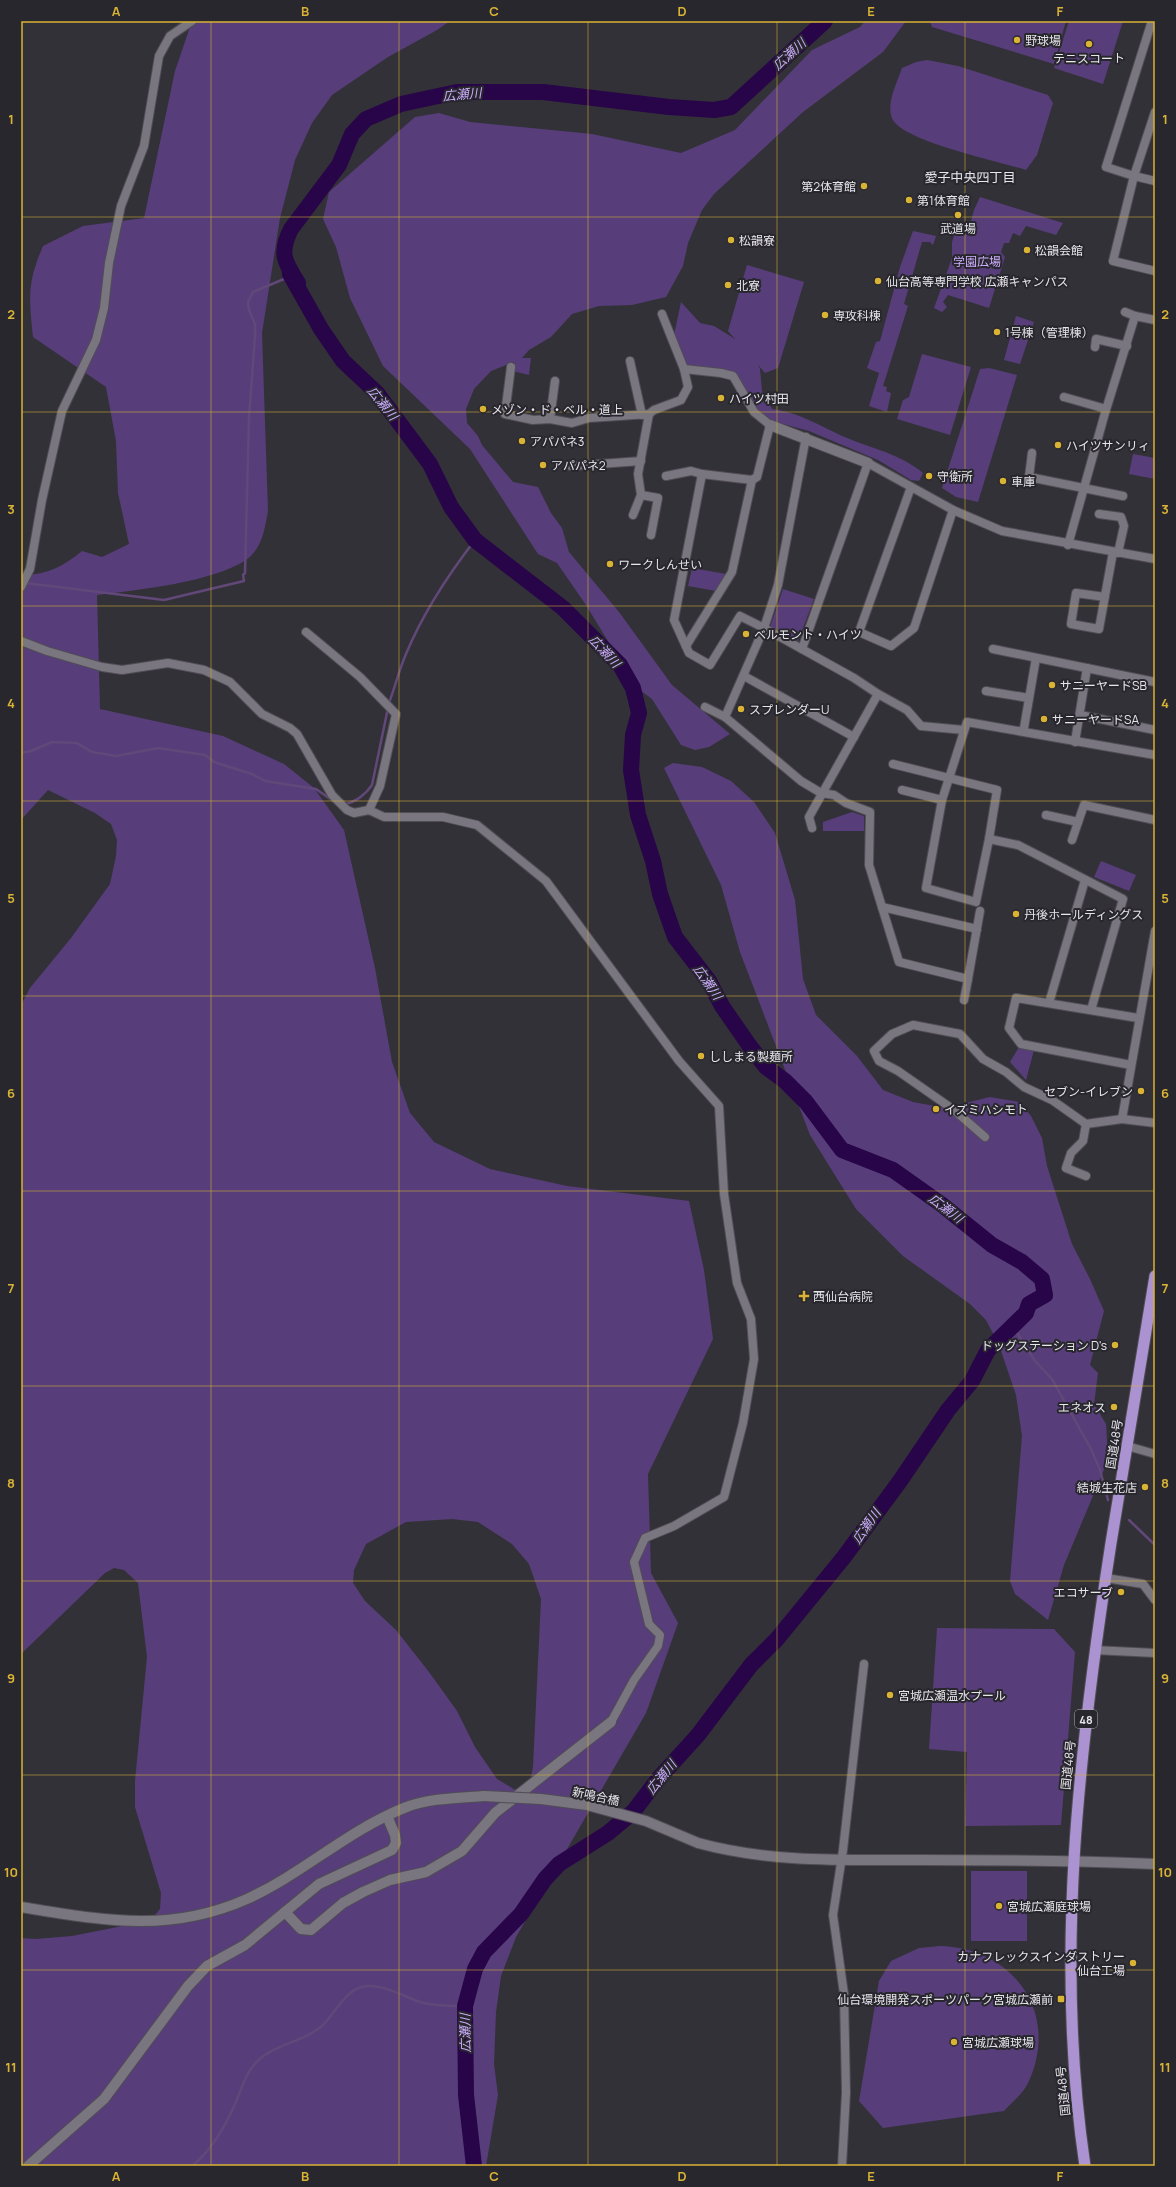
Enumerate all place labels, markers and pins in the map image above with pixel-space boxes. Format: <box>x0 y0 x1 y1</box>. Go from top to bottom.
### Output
place label: 野球場 <box>1025 32 1061 49</box>
marker: 野球場 <box>1012 35 1022 45</box>
marker: テニスコート <box>1084 39 1094 49</box>
place label: テニスコート <box>1053 50 1125 67</box>
place label: 第2体育館 <box>801 178 856 195</box>
marker: 第2体育館 <box>859 181 869 191</box>
place label: 第1体育館 <box>917 192 970 209</box>
marker: 第1体育館 <box>904 195 914 205</box>
marker: 武道場 <box>953 210 963 220</box>
place label: 武道場 <box>940 220 976 237</box>
place label: 松韻寮 <box>739 232 775 249</box>
marker: 松韻寮 <box>726 235 736 245</box>
place label: 松韻会館 <box>1035 242 1083 259</box>
marker: 松韻会館 <box>1022 245 1032 255</box>
place label: 仙台高等専門学校 広瀬キャンパス <box>886 273 1068 290</box>
marker: 仙台高等専門学校 広瀬キャンパス <box>873 276 883 286</box>
place label: 北寮 <box>736 277 760 294</box>
marker: 北寮 <box>723 280 733 290</box>
place label: 専攻科棟 <box>833 307 881 324</box>
marker: 専攻科棟 <box>820 310 830 320</box>
place label: 1号棟（管理棟） <box>1005 324 1094 341</box>
marker: 1号棟（管理棟） <box>992 327 1002 337</box>
place label: ハイツ村田 <box>729 390 789 407</box>
marker: ハイツ村田 <box>716 393 726 403</box>
place label: メゾン・ド・ベル・道上 <box>491 401 623 418</box>
marker: メゾン・ド・ベル・道上 <box>478 404 488 414</box>
place label: アパパネ3 <box>530 433 584 450</box>
marker: アパパネ3 <box>517 436 527 446</box>
place label: ハイツサンリィ <box>1066 437 1150 454</box>
marker: ハイツサンリィ <box>1053 440 1063 450</box>
place label: アパパネ2 <box>551 457 606 474</box>
marker: アパパネ2 <box>538 460 548 470</box>
place label: 守衛所 <box>937 468 973 485</box>
marker: 守衛所 <box>924 471 934 481</box>
place label: 車庫 <box>1011 473 1035 490</box>
marker: 車庫 <box>998 476 1008 486</box>
place label: ワークしんせい <box>618 556 702 573</box>
marker: ワークしんせい <box>605 559 615 569</box>
place label: ベルモント・ハイツ <box>754 626 862 643</box>
marker: ベルモント・ハイツ <box>741 629 751 639</box>
place label: サニーヤードSB <box>1060 677 1147 694</box>
marker: サニーヤードSB <box>1047 680 1057 690</box>
place label: スプレンダーU <box>749 701 829 718</box>
marker: スプレンダーU <box>736 704 746 714</box>
place label: サニーヤードSA <box>1052 711 1139 728</box>
marker: サニーヤードSA <box>1039 714 1049 724</box>
place label: 丹後ホールディングス <box>1024 906 1143 923</box>
marker: 丹後ホールディングス <box>1011 909 1021 919</box>
place label: ししまる製麺所 <box>709 1048 793 1065</box>
marker: ししまる製麺所 <box>696 1051 706 1061</box>
place label: セブン-イレブン <box>1044 1083 1133 1100</box>
marker: セブン-イレブン <box>1136 1086 1146 1096</box>
place label: イズミハシモト <box>944 1101 1028 1118</box>
marker: イズミハシモト <box>931 1104 941 1114</box>
place label: 西仙台病院 <box>813 1288 873 1305</box>
marker: 西仙台病院 <box>798 1290 810 1302</box>
place label: ドッグステーション D's <box>981 1337 1107 1354</box>
marker: ドッグステーション D's <box>1110 1340 1120 1350</box>
place label: エネオス <box>1058 1399 1106 1416</box>
marker: エネオス <box>1109 1402 1119 1412</box>
place label: 結城生花店 <box>1077 1479 1137 1496</box>
marker: 結城生花店 <box>1140 1482 1150 1492</box>
place label: エコサーブ <box>1054 1584 1113 1601</box>
marker: エコサーブ <box>1116 1587 1126 1597</box>
place label: 宮城広瀬温水プール <box>898 1687 1006 1704</box>
marker: 宮城広瀬温水プール <box>885 1690 895 1700</box>
place label: 宮城広瀬庭球場 <box>1007 1898 1091 1915</box>
marker: 宮城広瀬庭球場 <box>994 1901 1004 1911</box>
place label: カナフレックスインダストリー 仙台工場 <box>957 1948 1125 1979</box>
marker: カナフレックスインダストリー 仙台工場 <box>1128 1958 1138 1968</box>
place label: 仙台環境開発スポーツパーク宮城広瀬前 <box>837 1991 1053 2008</box>
marker: 仙台環境開発スポーツパーク宮城広瀬前 <box>1056 1994 1066 2004</box>
place label: 宮城広瀬球場 <box>962 2034 1034 2051</box>
marker: 宮城広瀬球場 <box>949 2037 959 2047</box>

